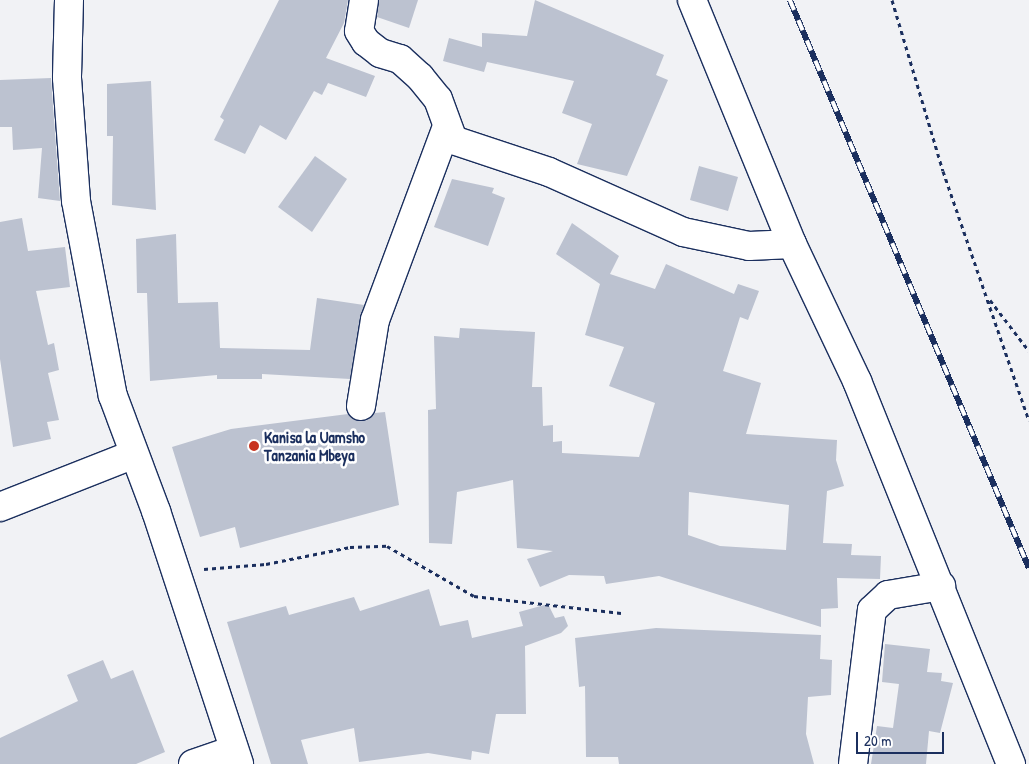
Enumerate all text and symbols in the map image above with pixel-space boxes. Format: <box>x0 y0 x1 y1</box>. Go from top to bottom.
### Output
place label: Kanisa la Uamsho Tanzania Mbeya <box>264 427 365 465</box>
marker: Kanisa la Uamsho Tanzania Mbeya <box>248 440 260 452</box>
scale bar <box>859 722 946 754</box>
text: 20 m <box>864 730 891 751</box>

